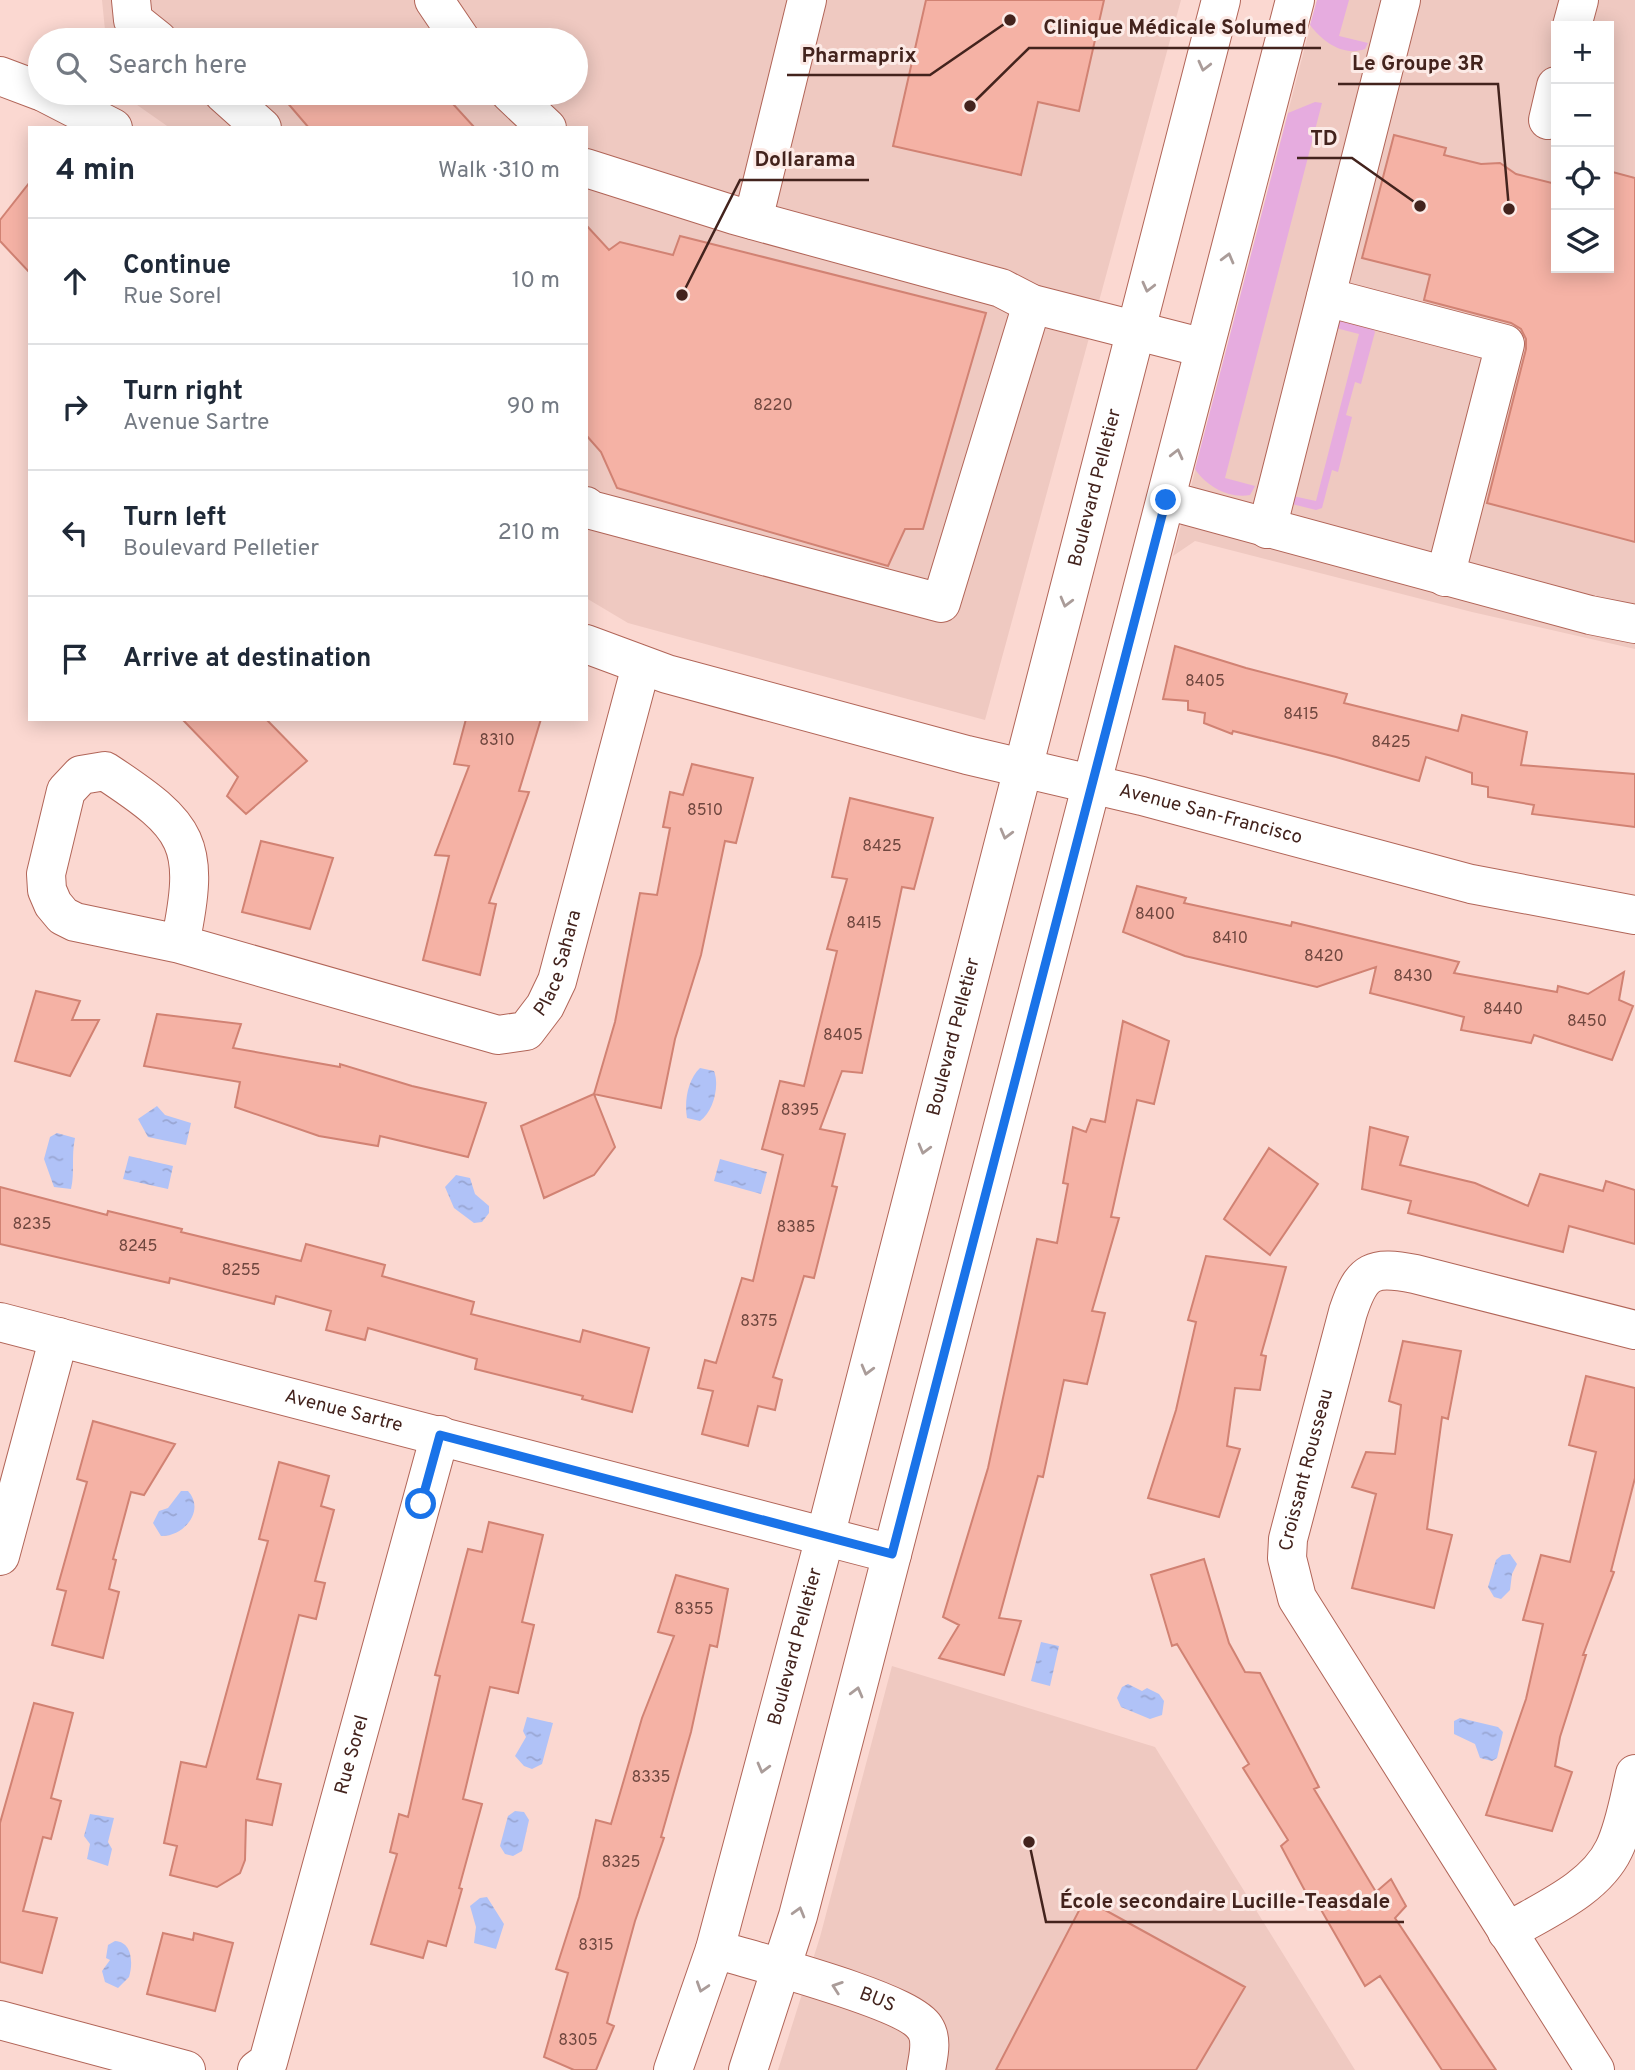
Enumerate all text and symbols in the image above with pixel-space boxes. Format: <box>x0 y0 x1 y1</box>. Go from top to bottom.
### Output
callout: Clinique Médicale Solumed <box>1029 6 1321 48</box>
text: Clinique Médicale Solumed <box>1043 15 1307 42</box>
map controls <box>1551 21 1614 273</box>
button: + <box>1551 21 1614 84</box>
search box <box>28 28 588 105</box>
callout: Pharmaprix <box>787 33 930 75</box>
callout: Le Groupe 3R <box>1338 42 1498 84</box>
text: Pharmaprix <box>801 43 917 70</box>
icon: search <box>52 48 90 86</box>
text: Search here <box>108 50 247 83</box>
text: Le Groupe 3R <box>1352 51 1484 78</box>
one-way arrow <box>1198 60 1212 72</box>
button: − <box>1551 84 1614 147</box>
callout: TD <box>1297 116 1352 158</box>
text: TD <box>1310 126 1338 153</box>
callout: Dollarama <box>740 138 869 180</box>
text: Dollarama <box>755 147 856 174</box>
button: locate <box>1551 147 1614 210</box>
text: 4 min <box>56 153 135 190</box>
text: Walk · 310 m <box>438 157 560 186</box>
button: layers <box>1551 210 1614 273</box>
text: Continue <box>123 250 231 283</box>
one-way arrow <box>1220 252 1234 264</box>
icon: ahead <box>56 262 94 300</box>
text: 10 m <box>512 267 560 296</box>
one-way arrow <box>1142 280 1156 292</box>
text: Rue Sorel <box>123 283 221 312</box>
text: Turn right <box>123 376 243 409</box>
icon: right <box>56 388 94 426</box>
text: 90 m <box>507 393 560 422</box>
house number: 8220 <box>753 396 793 416</box>
street label: Boulevard Pelletier <box>1063 406 1127 569</box>
text: Avenue Sartre <box>123 409 269 438</box>
one-way arrow <box>1169 449 1183 461</box>
route end <box>1150 484 1181 515</box>
text: Turn left <box>123 502 227 535</box>
icon: left <box>56 514 94 552</box>
text: 210 m <box>498 519 560 548</box>
text: Boulevard Pelletier <box>123 535 319 564</box>
one-way arrow <box>1060 595 1074 607</box>
icon: arrive <box>56 640 94 678</box>
text: Arrive at destination <box>123 643 371 676</box>
house number: 8405 <box>1185 672 1225 692</box>
house number: 8415 <box>1283 705 1319 725</box>
house number: 8310 <box>479 731 515 751</box>
house number: 8425 <box>1371 733 1411 753</box>
street label: Avenue San-Francisco <box>1117 779 1305 850</box>
house number: 8510 <box>687 801 723 821</box>
one-way arrow <box>1000 828 1014 840</box>
house number: 8425 <box>862 837 902 857</box>
house number: 8400 <box>1135 905 1175 925</box>
street label: Place Sahara <box>529 908 587 1022</box>
house number: 8415 <box>846 914 882 934</box>
house number: 8410 <box>1212 929 1248 949</box>
house number: 8420 <box>1304 947 1344 967</box>
street label: Boulevard Pelletier <box>922 955 986 1118</box>
house number: 8430 <box>1393 967 1433 987</box>
house number: 8440 <box>1483 1000 1523 1020</box>
house number: 8450 <box>1567 1012 1607 1032</box>
house number: 8405 <box>823 1026 863 1046</box>
house number: 8395 <box>781 1101 819 1121</box>
one-way arrow <box>918 1143 932 1155</box>
house number: 8235 <box>13 1215 51 1235</box>
house number: 8385 <box>776 1218 816 1238</box>
house number: 8245 <box>119 1237 157 1257</box>
house number: 8255 <box>221 1261 261 1281</box>
house number: 8375 <box>740 1312 778 1332</box>
one-way arrow <box>861 1363 875 1375</box>
street label: Avenue Sartre <box>282 1385 405 1438</box>
street label: Croissant Rousseau <box>1275 1386 1339 1551</box>
route start <box>405 1488 436 1519</box>
street label: Boulevard Pelletier <box>763 1565 828 1728</box>
house number: 8355 <box>674 1600 714 1620</box>
one-way arrow <box>848 1686 863 1698</box>
street label: Rue Sorel <box>330 1713 375 1797</box>
one-way arrow <box>757 1762 771 1774</box>
house number: 8335 <box>632 1768 670 1788</box>
house number: 8325 <box>602 1853 640 1873</box>
callout: École secondaire Lucille-Teasdale <box>1046 1880 1404 1922</box>
text: École secondaire Lucille-Teasdale <box>1060 1888 1390 1916</box>
one-way arrow <box>790 1906 805 1918</box>
house number: 8315 <box>578 1936 614 1956</box>
one-way arrow <box>696 1981 710 1993</box>
one-way arrow <box>831 1981 843 1996</box>
street label: BUS <box>856 1982 899 2018</box>
house number: 8305 <box>558 2031 598 2051</box>

